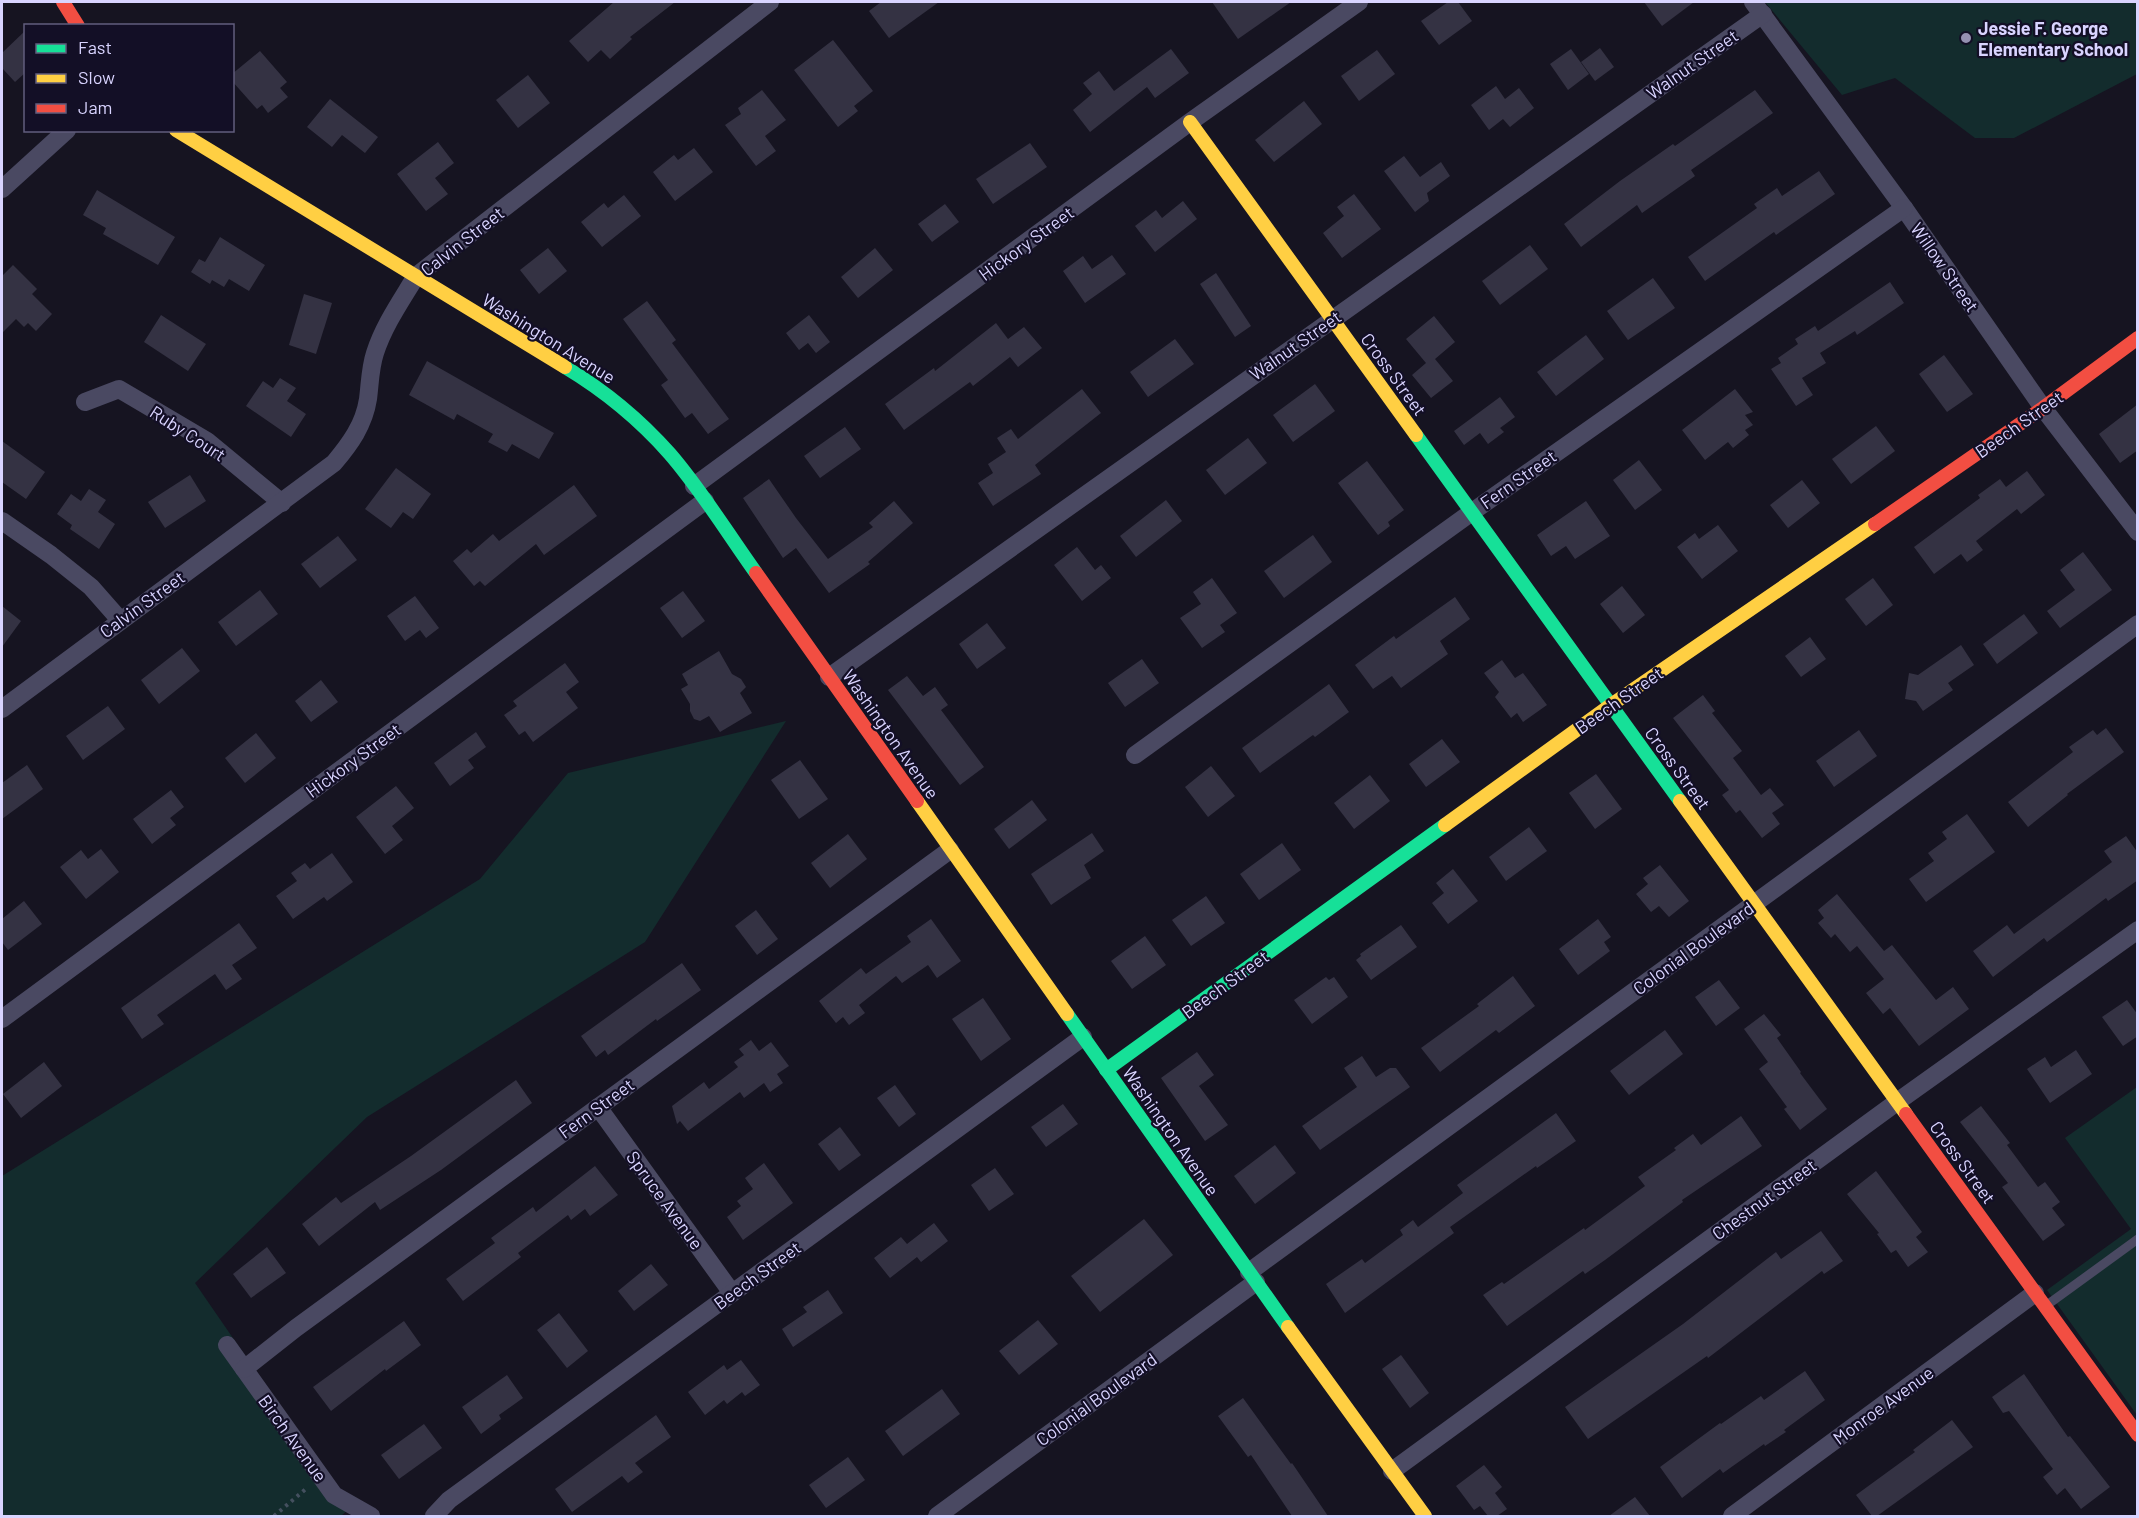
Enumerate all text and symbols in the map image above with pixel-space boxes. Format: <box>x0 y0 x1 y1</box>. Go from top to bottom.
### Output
place label: Jessie F. George Elementary School <box>1978 17 2128 60</box>
legend <box>24 24 234 132</box>
street label: Walnut Street <box>1642 24 1742 104</box>
marker: Jessie F. George Elementary School <box>1959 31 1973 45</box>
text: Fast <box>78 36 112 58</box>
text: Slow <box>78 66 115 88</box>
text: Jam <box>78 96 112 118</box>
street label: Hickory Street <box>974 201 1078 285</box>
street label: Calvin Street <box>416 202 508 280</box>
street label: Willow Street <box>1906 218 1984 316</box>
street label: Washington Avenue <box>478 288 620 388</box>
street label: Walnut Street <box>1245 305 1345 385</box>
street label: Cross Street <box>1357 328 1431 420</box>
street label: Beech Street <box>1971 386 2067 462</box>
street label: Ruby Court <box>146 400 230 466</box>
street label: Fern Street <box>1476 445 1560 513</box>
street label: Calvin Street <box>95 566 189 642</box>
street label: Beech Street <box>1571 662 1667 738</box>
street label: Washington Avenue <box>838 665 944 803</box>
street label: Hickory Street <box>301 718 405 802</box>
street label: Cross Street <box>1641 722 1715 814</box>
street label: Colonial Boulevard <box>1628 897 1758 999</box>
street label: Beech Street <box>1177 945 1273 1023</box>
street label: Washington Avenue <box>1118 1062 1224 1200</box>
street label: Fern Street <box>554 1073 638 1143</box>
street label: Cross Street <box>1926 1116 2000 1208</box>
street label: Spruce Avenue <box>622 1146 708 1254</box>
street label: Chestnut Street <box>1707 1154 1821 1244</box>
street label: Beech Street <box>709 1236 805 1314</box>
street label: Colonial Boulevard <box>1031 1348 1161 1450</box>
street label: Monroe Avenue <box>1828 1361 1938 1449</box>
street label: Birch Avenue <box>254 1390 332 1486</box>

